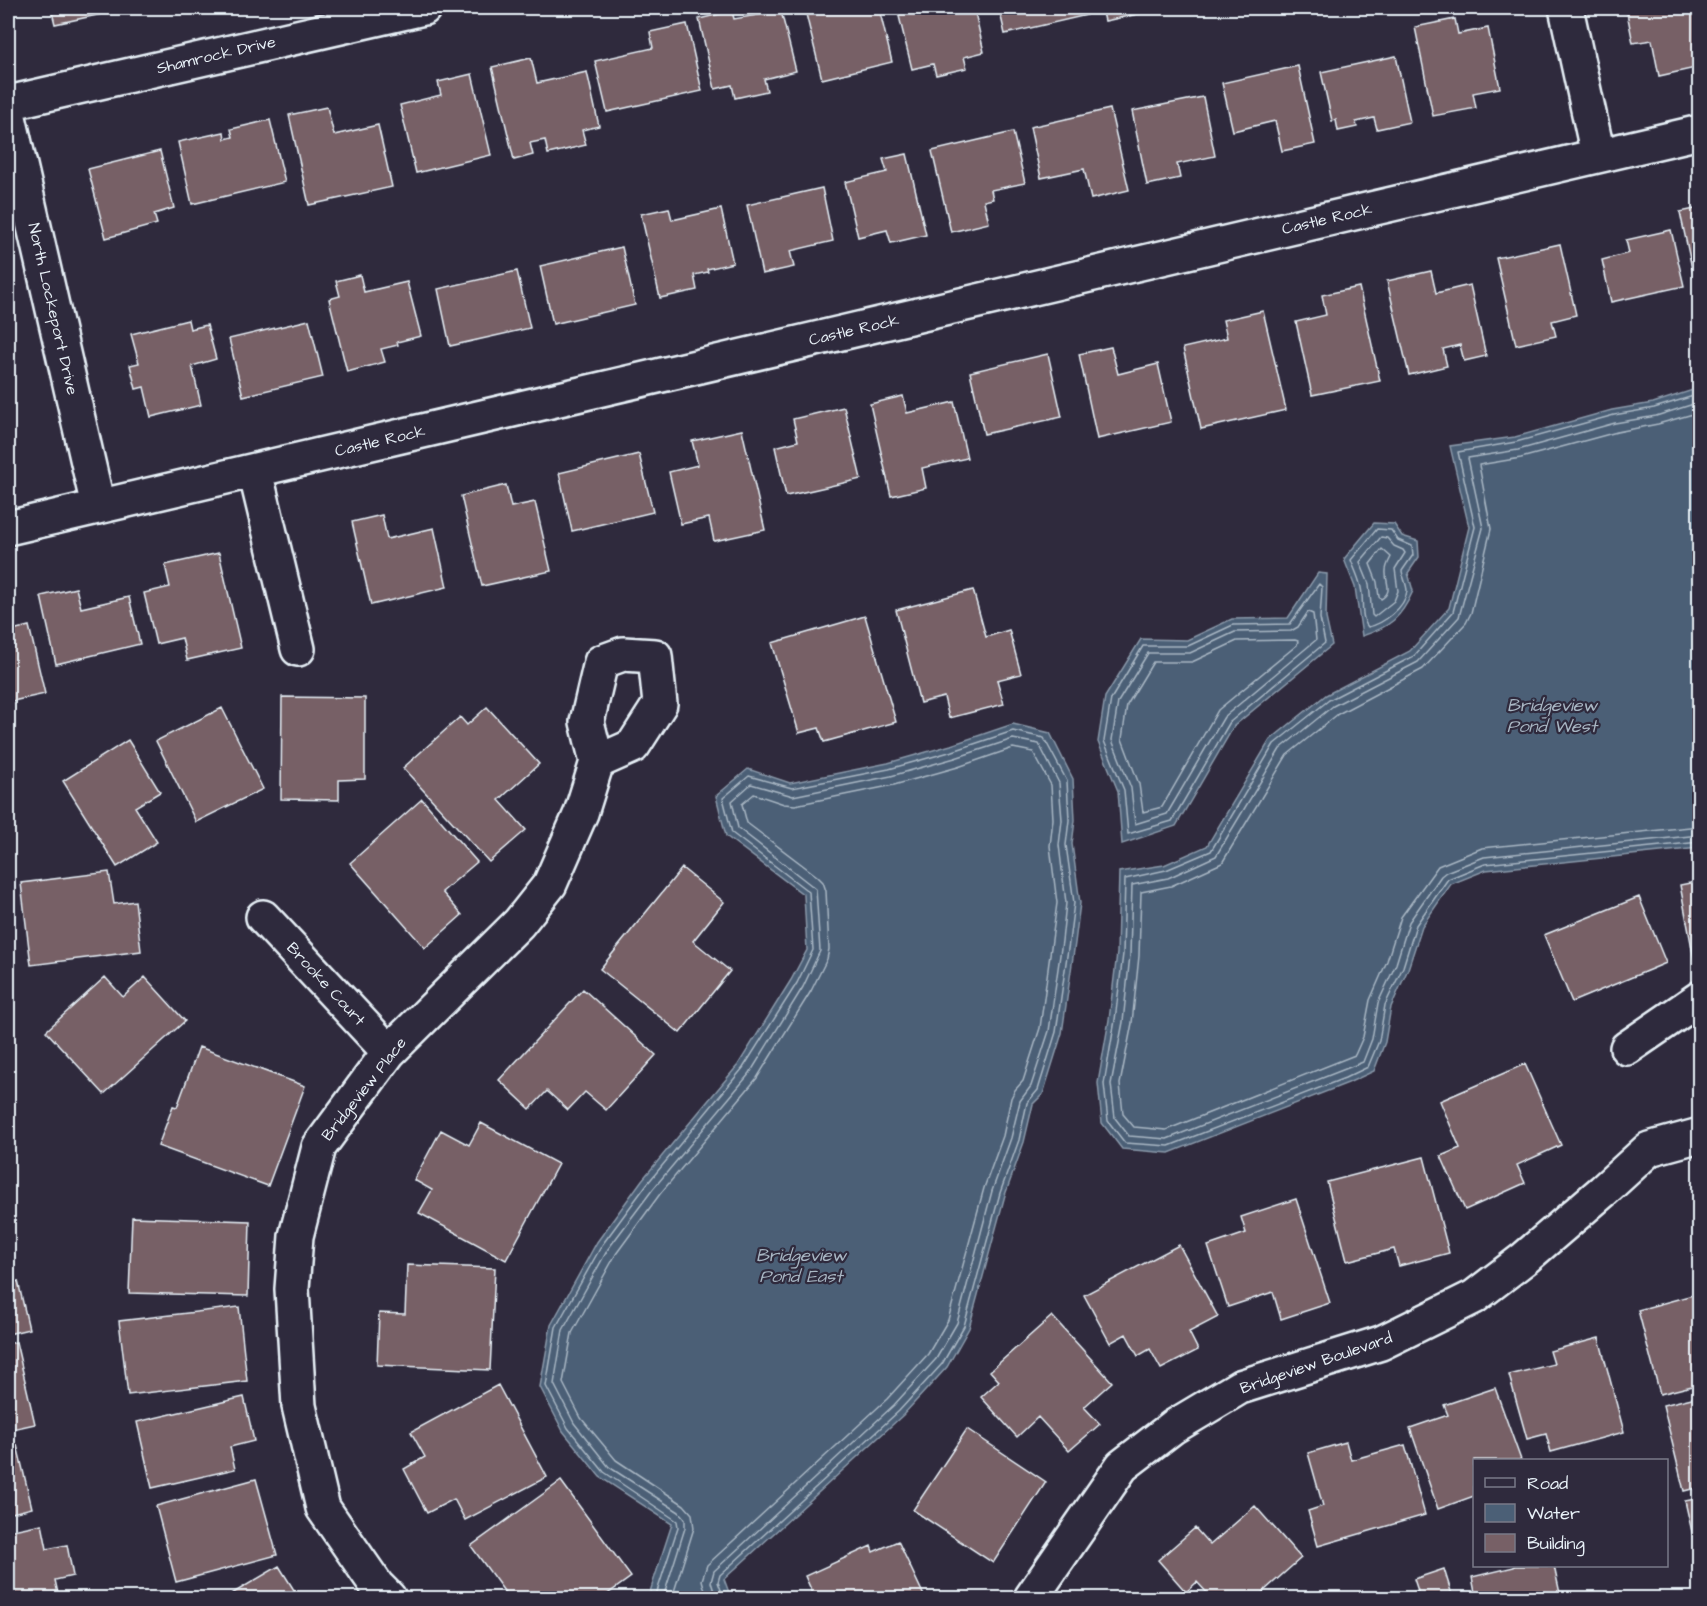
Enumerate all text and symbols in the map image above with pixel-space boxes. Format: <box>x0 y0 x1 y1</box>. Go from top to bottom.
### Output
street label: Shamrock Drive <box>154 31 278 79</box>
street label: Castle Rock <box>1280 198 1374 240</box>
street label: North Lockeport Drive <box>23 221 84 397</box>
street label: Castle Rock <box>807 309 901 351</box>
street label: Castle Rock <box>333 420 427 462</box>
water label: Bridgeview Pond West <box>1507 693 1599 739</box>
street label: Brooke Court <box>282 937 371 1031</box>
street label: Bridgeview Place <box>317 1032 412 1146</box>
water label: Bridgeview Pond East <box>756 1243 847 1289</box>
street label: Bridgeview Boulevard <box>1237 1327 1395 1400</box>
legend <box>1473 1459 1668 1567</box>
text: Road <box>1527 1471 1568 1496</box>
text: Water <box>1527 1501 1580 1526</box>
text: Building <box>1527 1531 1585 1557</box>

